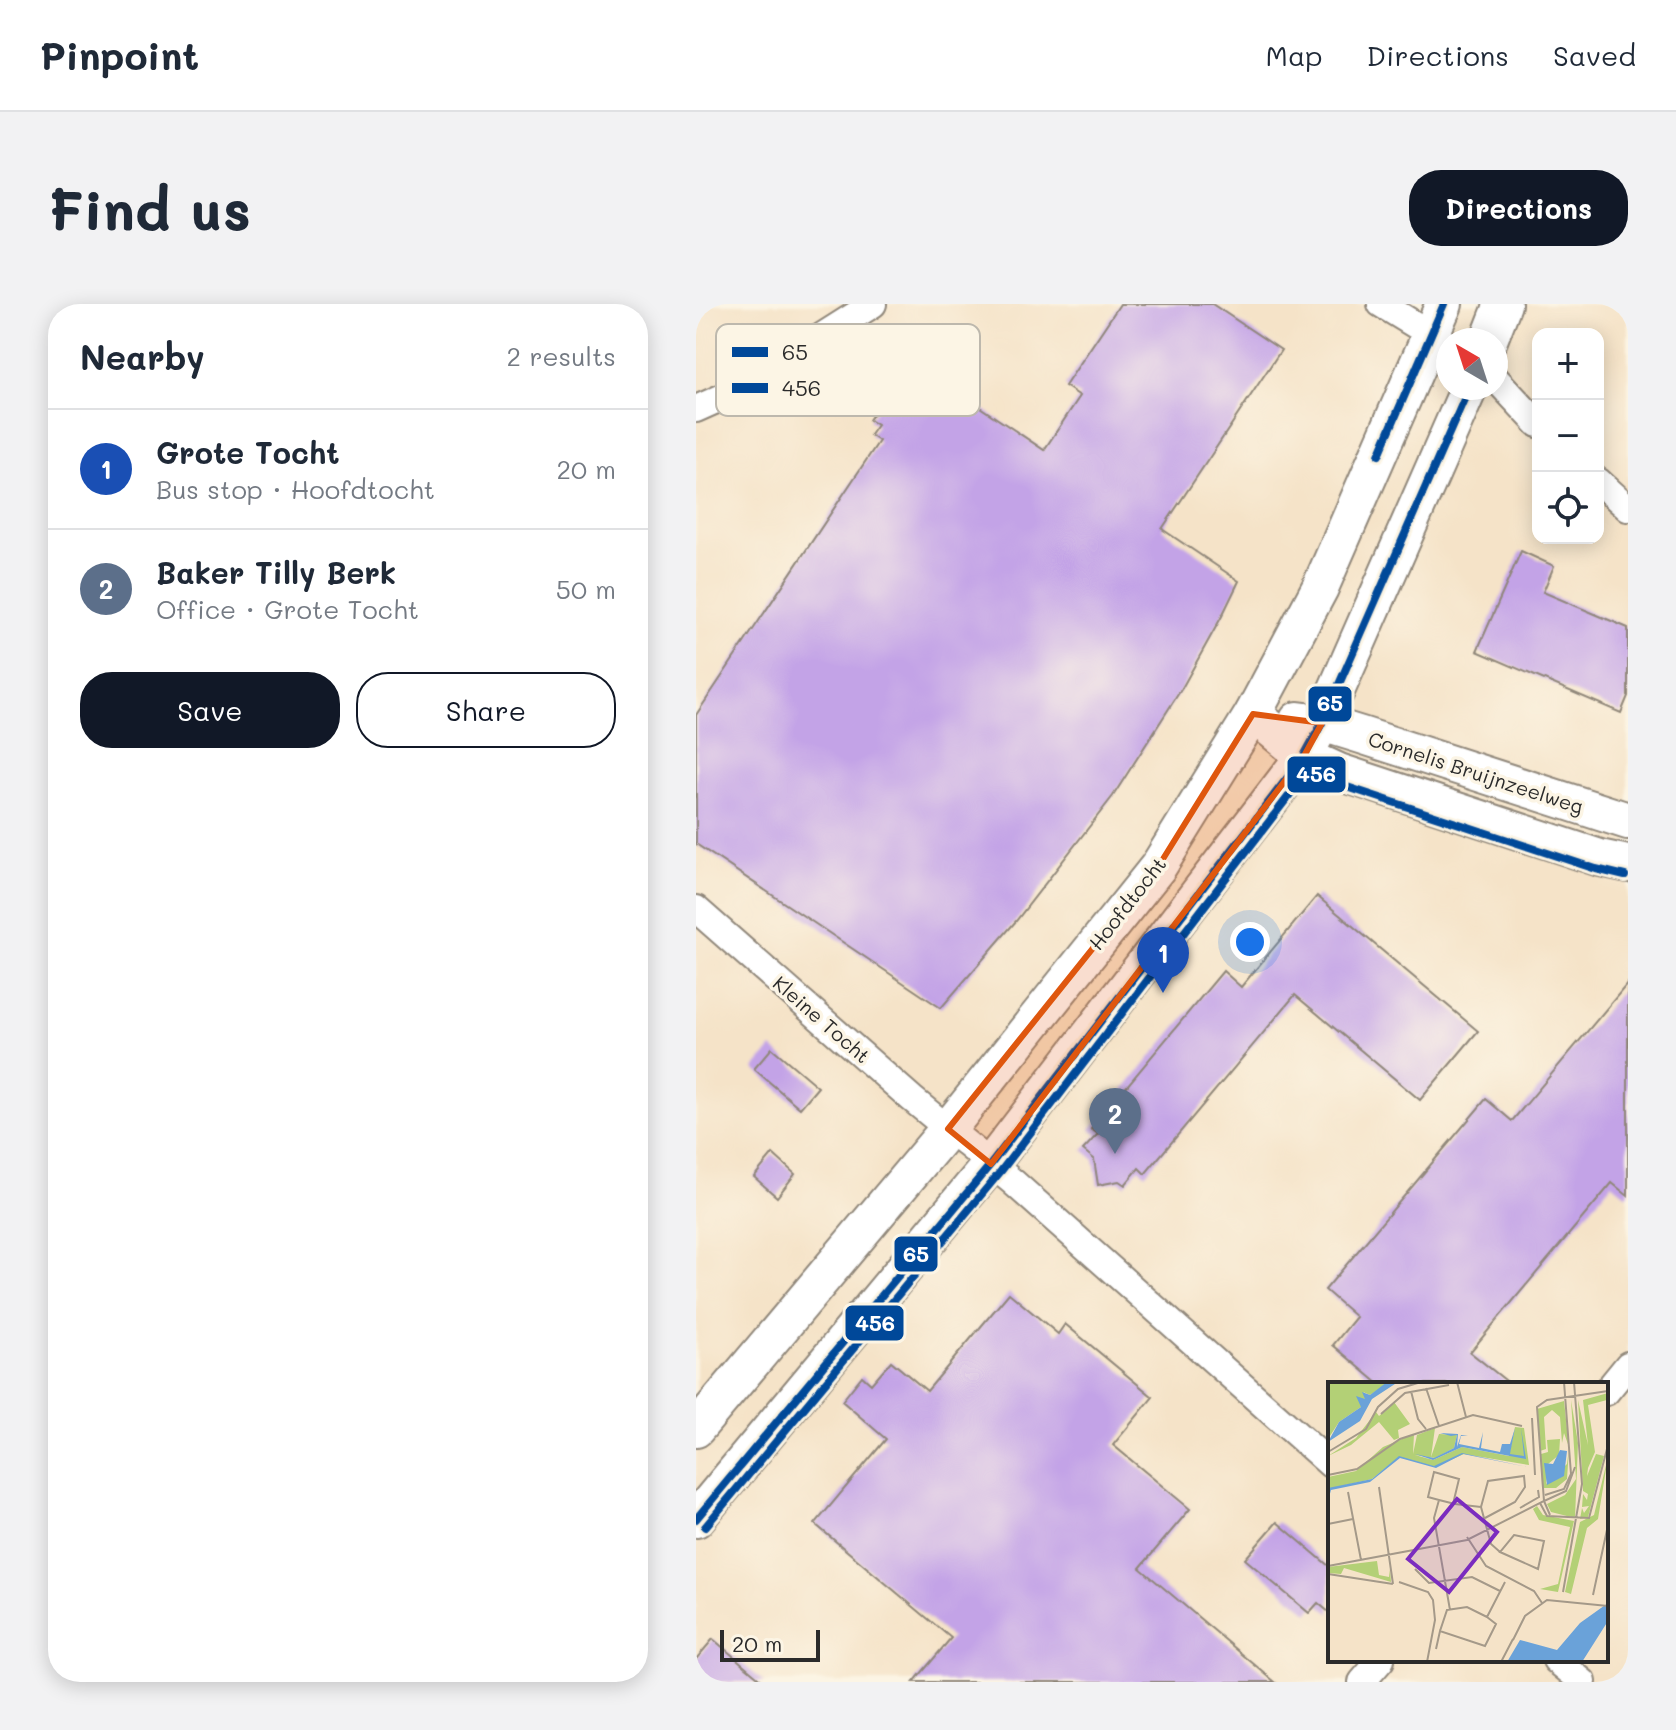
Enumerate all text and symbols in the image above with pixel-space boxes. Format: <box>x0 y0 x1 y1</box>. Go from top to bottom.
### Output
text: Pinpoint <box>40 30 199 80</box>
text: Map <box>1266 37 1323 73</box>
text: Directions <box>1367 37 1509 73</box>
text: Saved <box>1553 37 1636 73</box>
button: Directions <box>1409 170 1628 246</box>
text: Find us <box>48 172 251 245</box>
legend <box>716 324 980 416</box>
north arrow <box>1436 328 1508 400</box>
map controls <box>1532 328 1604 544</box>
button: + <box>1532 328 1604 400</box>
text: Nearby <box>80 334 205 379</box>
text: 65 <box>782 337 808 366</box>
text: 2 results <box>507 339 616 373</box>
text: 456 <box>782 373 821 402</box>
button: − <box>1532 400 1604 472</box>
text: Grote Tocht <box>156 432 340 472</box>
text: 1 <box>100 452 112 486</box>
text: 20 m <box>556 452 616 486</box>
text: Bus stop · Hoofdtocht <box>156 472 435 506</box>
button: locate <box>1532 472 1604 544</box>
text: Baker Tilly Berk <box>156 552 396 592</box>
text: 2 <box>99 572 113 606</box>
text: 50 m <box>556 572 616 606</box>
text: Office · Grote Tocht <box>156 592 419 626</box>
button: Save <box>80 672 340 748</box>
button: Share <box>356 672 616 748</box>
line badge: 65 <box>1307 685 1353 723</box>
text: 65 <box>1317 688 1343 717</box>
street label: Cornelis Bruijnzeelweg <box>1365 725 1587 819</box>
line badge: 456 <box>1286 755 1347 794</box>
text: 456 <box>1296 759 1336 788</box>
street label: Hoofdtocht <box>1083 851 1171 955</box>
your location <box>1230 922 1270 962</box>
pin: 1 <box>1137 927 1189 993</box>
street label: Kleine Tocht <box>768 970 876 1068</box>
pin: 2 <box>1089 1088 1141 1154</box>
line badge: 65 <box>893 1235 939 1273</box>
text: 65 <box>903 1239 929 1268</box>
line badge: 456 <box>844 1304 905 1342</box>
text: 456 <box>855 1308 895 1337</box>
inset map <box>1328 1382 1608 1662</box>
scale bar <box>720 1626 820 1662</box>
text: 20 m <box>732 1629 782 1658</box>

